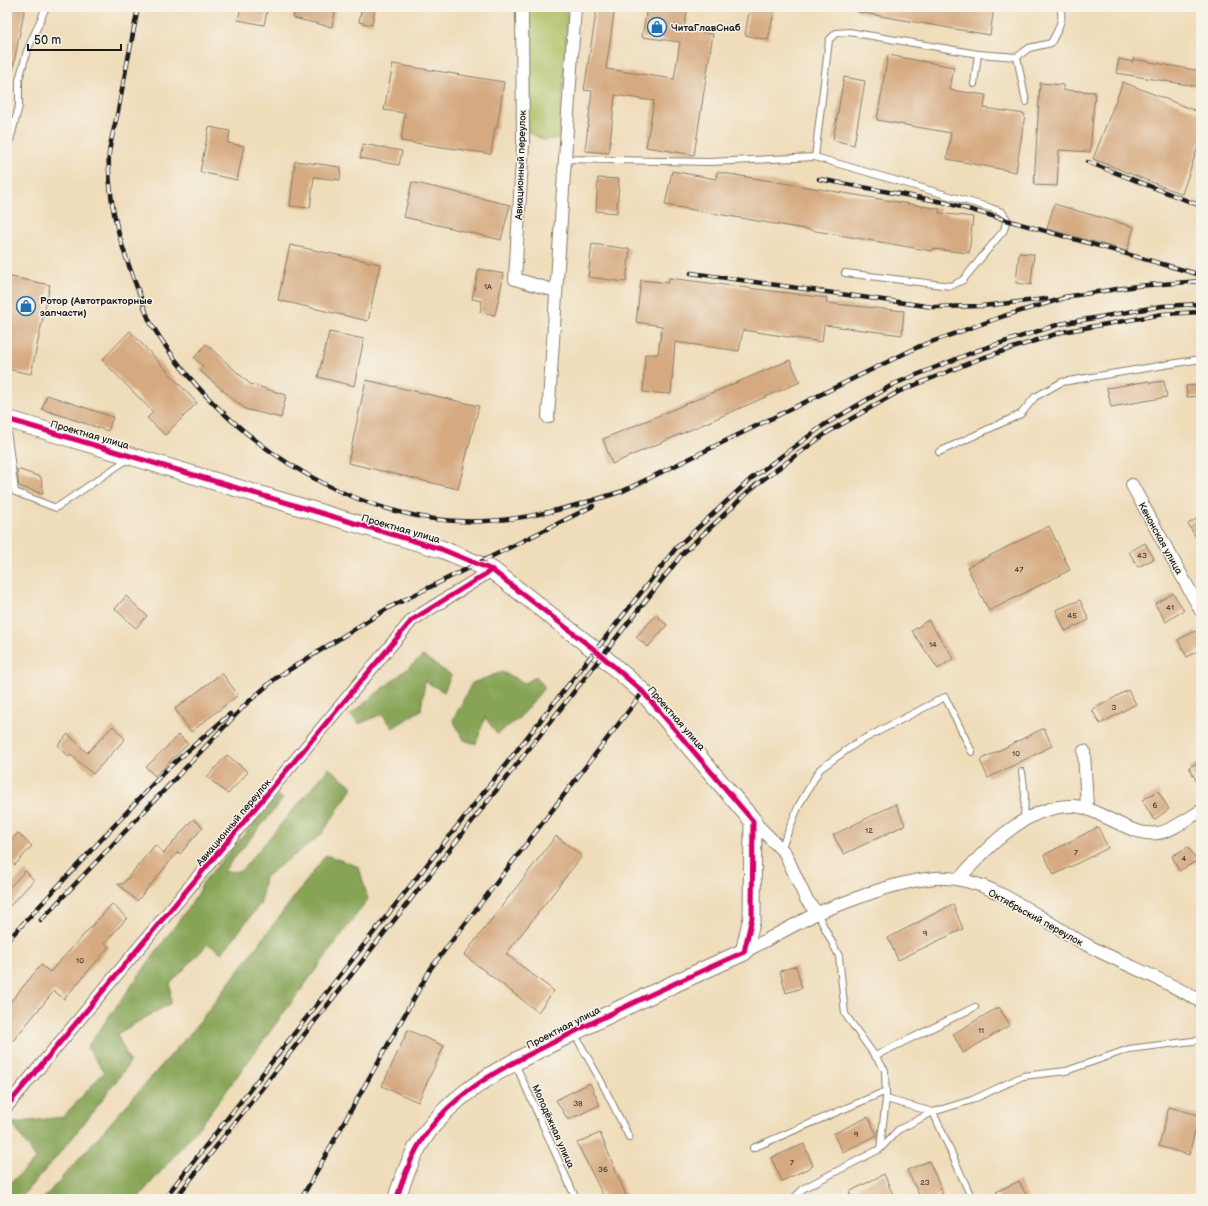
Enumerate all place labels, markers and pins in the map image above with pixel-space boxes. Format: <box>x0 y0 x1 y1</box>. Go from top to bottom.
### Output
shop icon: ЧитаГлавСнаб <box>646 16 668 38</box>
place label: ЧитаГлавСнаб <box>671 22 741 34</box>
shop icon: Ротор (Автотракторные запчасти) <box>15 295 37 317</box>
place label: Ротор (Автотракторные запчасти) <box>40 295 153 319</box>

